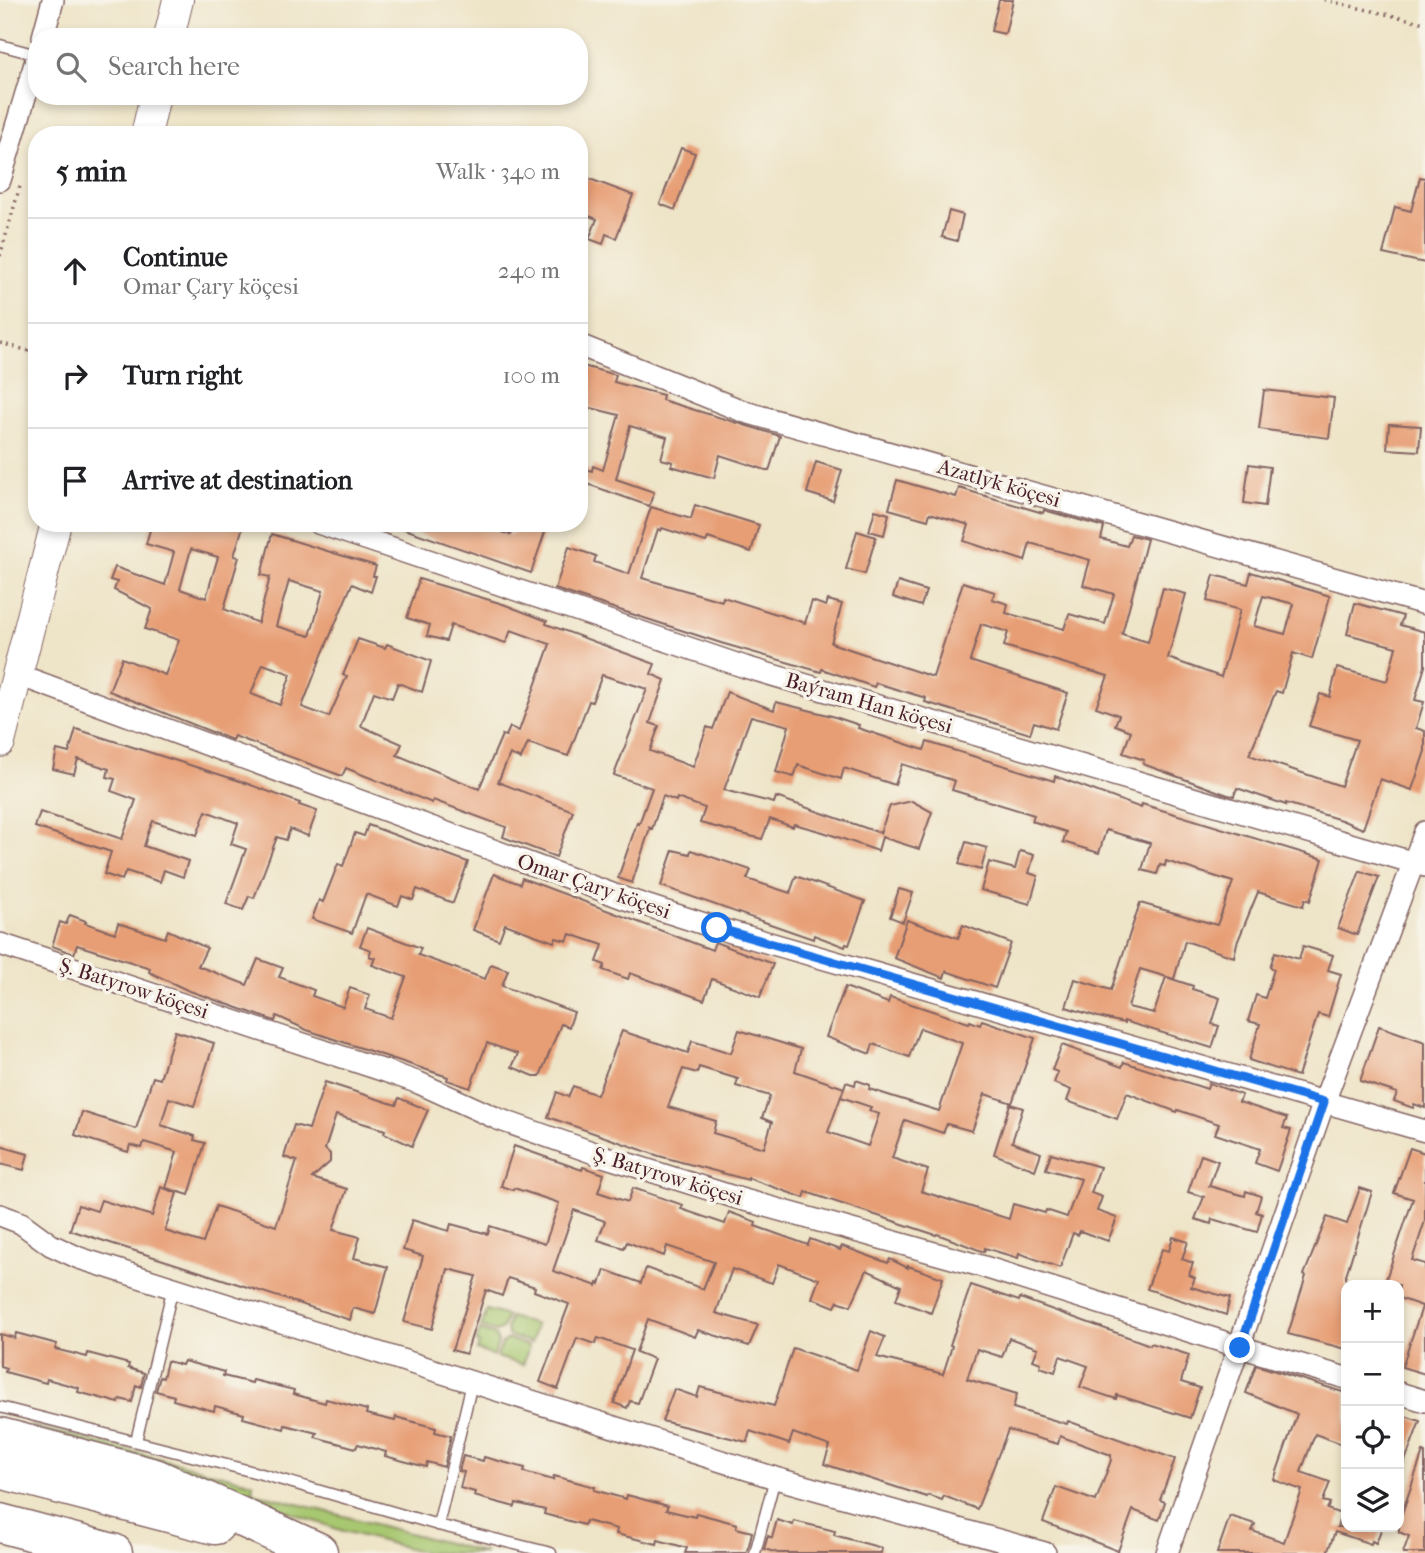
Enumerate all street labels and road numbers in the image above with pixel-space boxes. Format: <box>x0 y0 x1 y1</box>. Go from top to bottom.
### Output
street label: Azatlyk köçesi <box>934 454 1063 512</box>
street label: Baýram Han köçesi <box>783 668 955 738</box>
street label: Omar Çary köçesi <box>514 849 674 924</box>
street label: Ş. Batyrow köçesi <box>56 953 212 1023</box>
street label: Ş. Batyrow köçesi <box>590 1142 746 1210</box>

